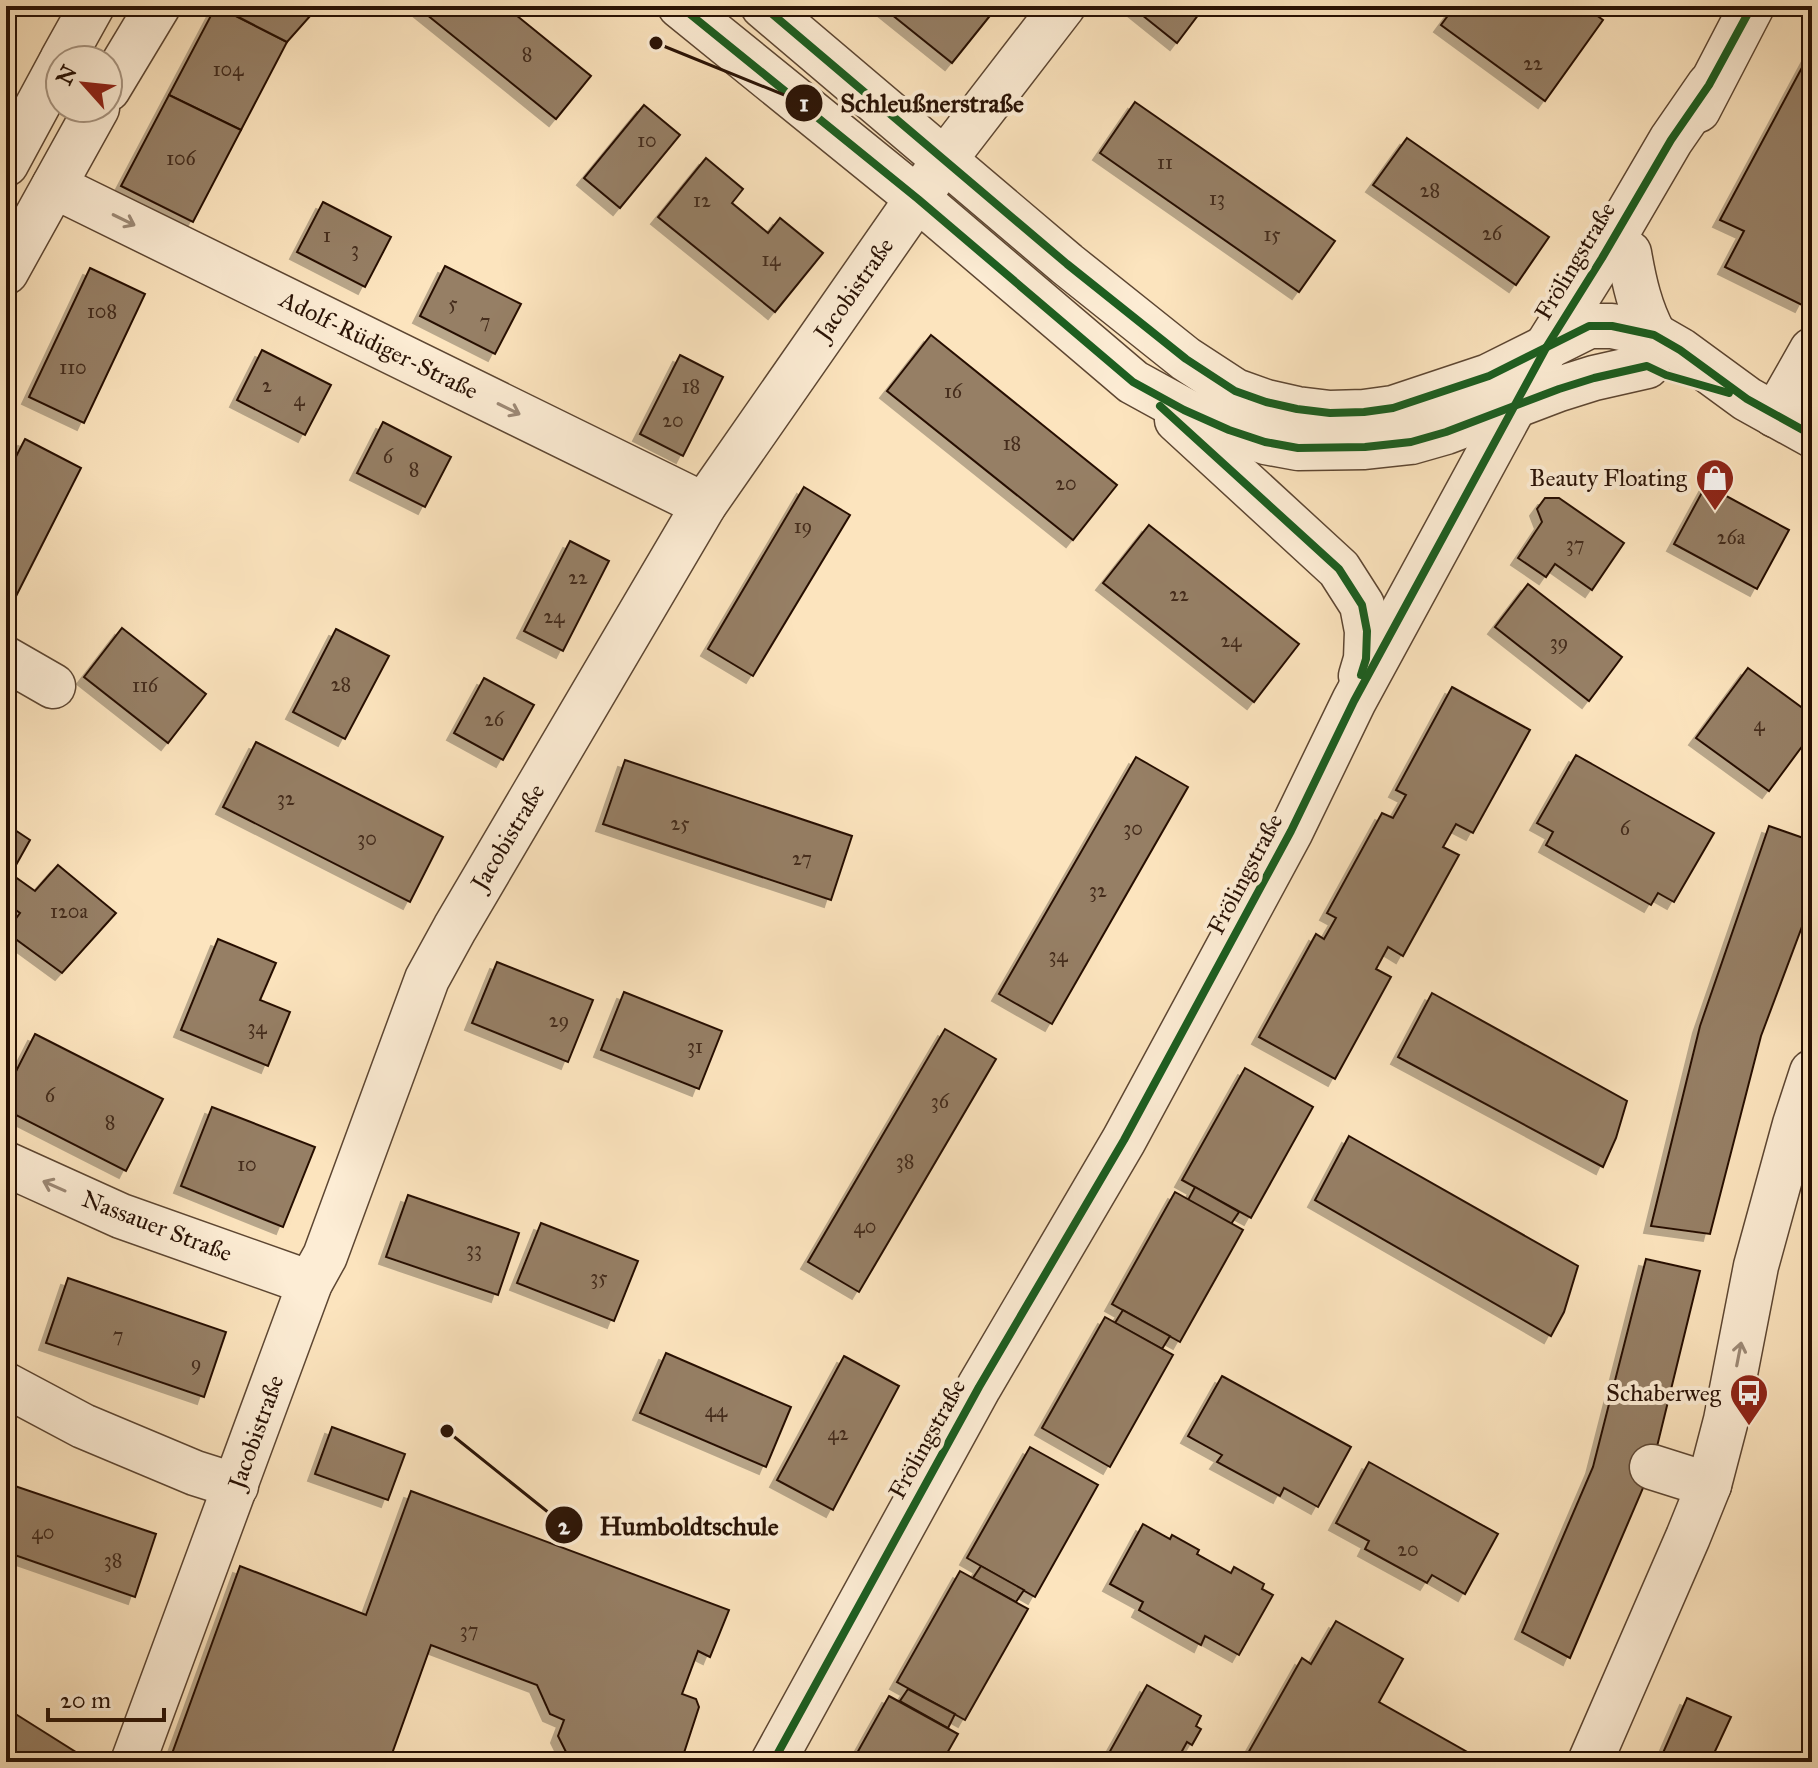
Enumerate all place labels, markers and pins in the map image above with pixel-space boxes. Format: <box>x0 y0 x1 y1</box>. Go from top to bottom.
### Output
callout: Schleußnerstraße <box>784 78 1040 128</box>
shop icon: Beauty Floating <box>1694 457 1736 512</box>
place label: Beauty Floating <box>1530 463 1688 493</box>
bus stop icon: Schaberweg <box>1728 1372 1770 1427</box>
place label: Schaberweg <box>1606 1378 1722 1408</box>
callout: Humboldtschule <box>544 1500 795 1550</box>

